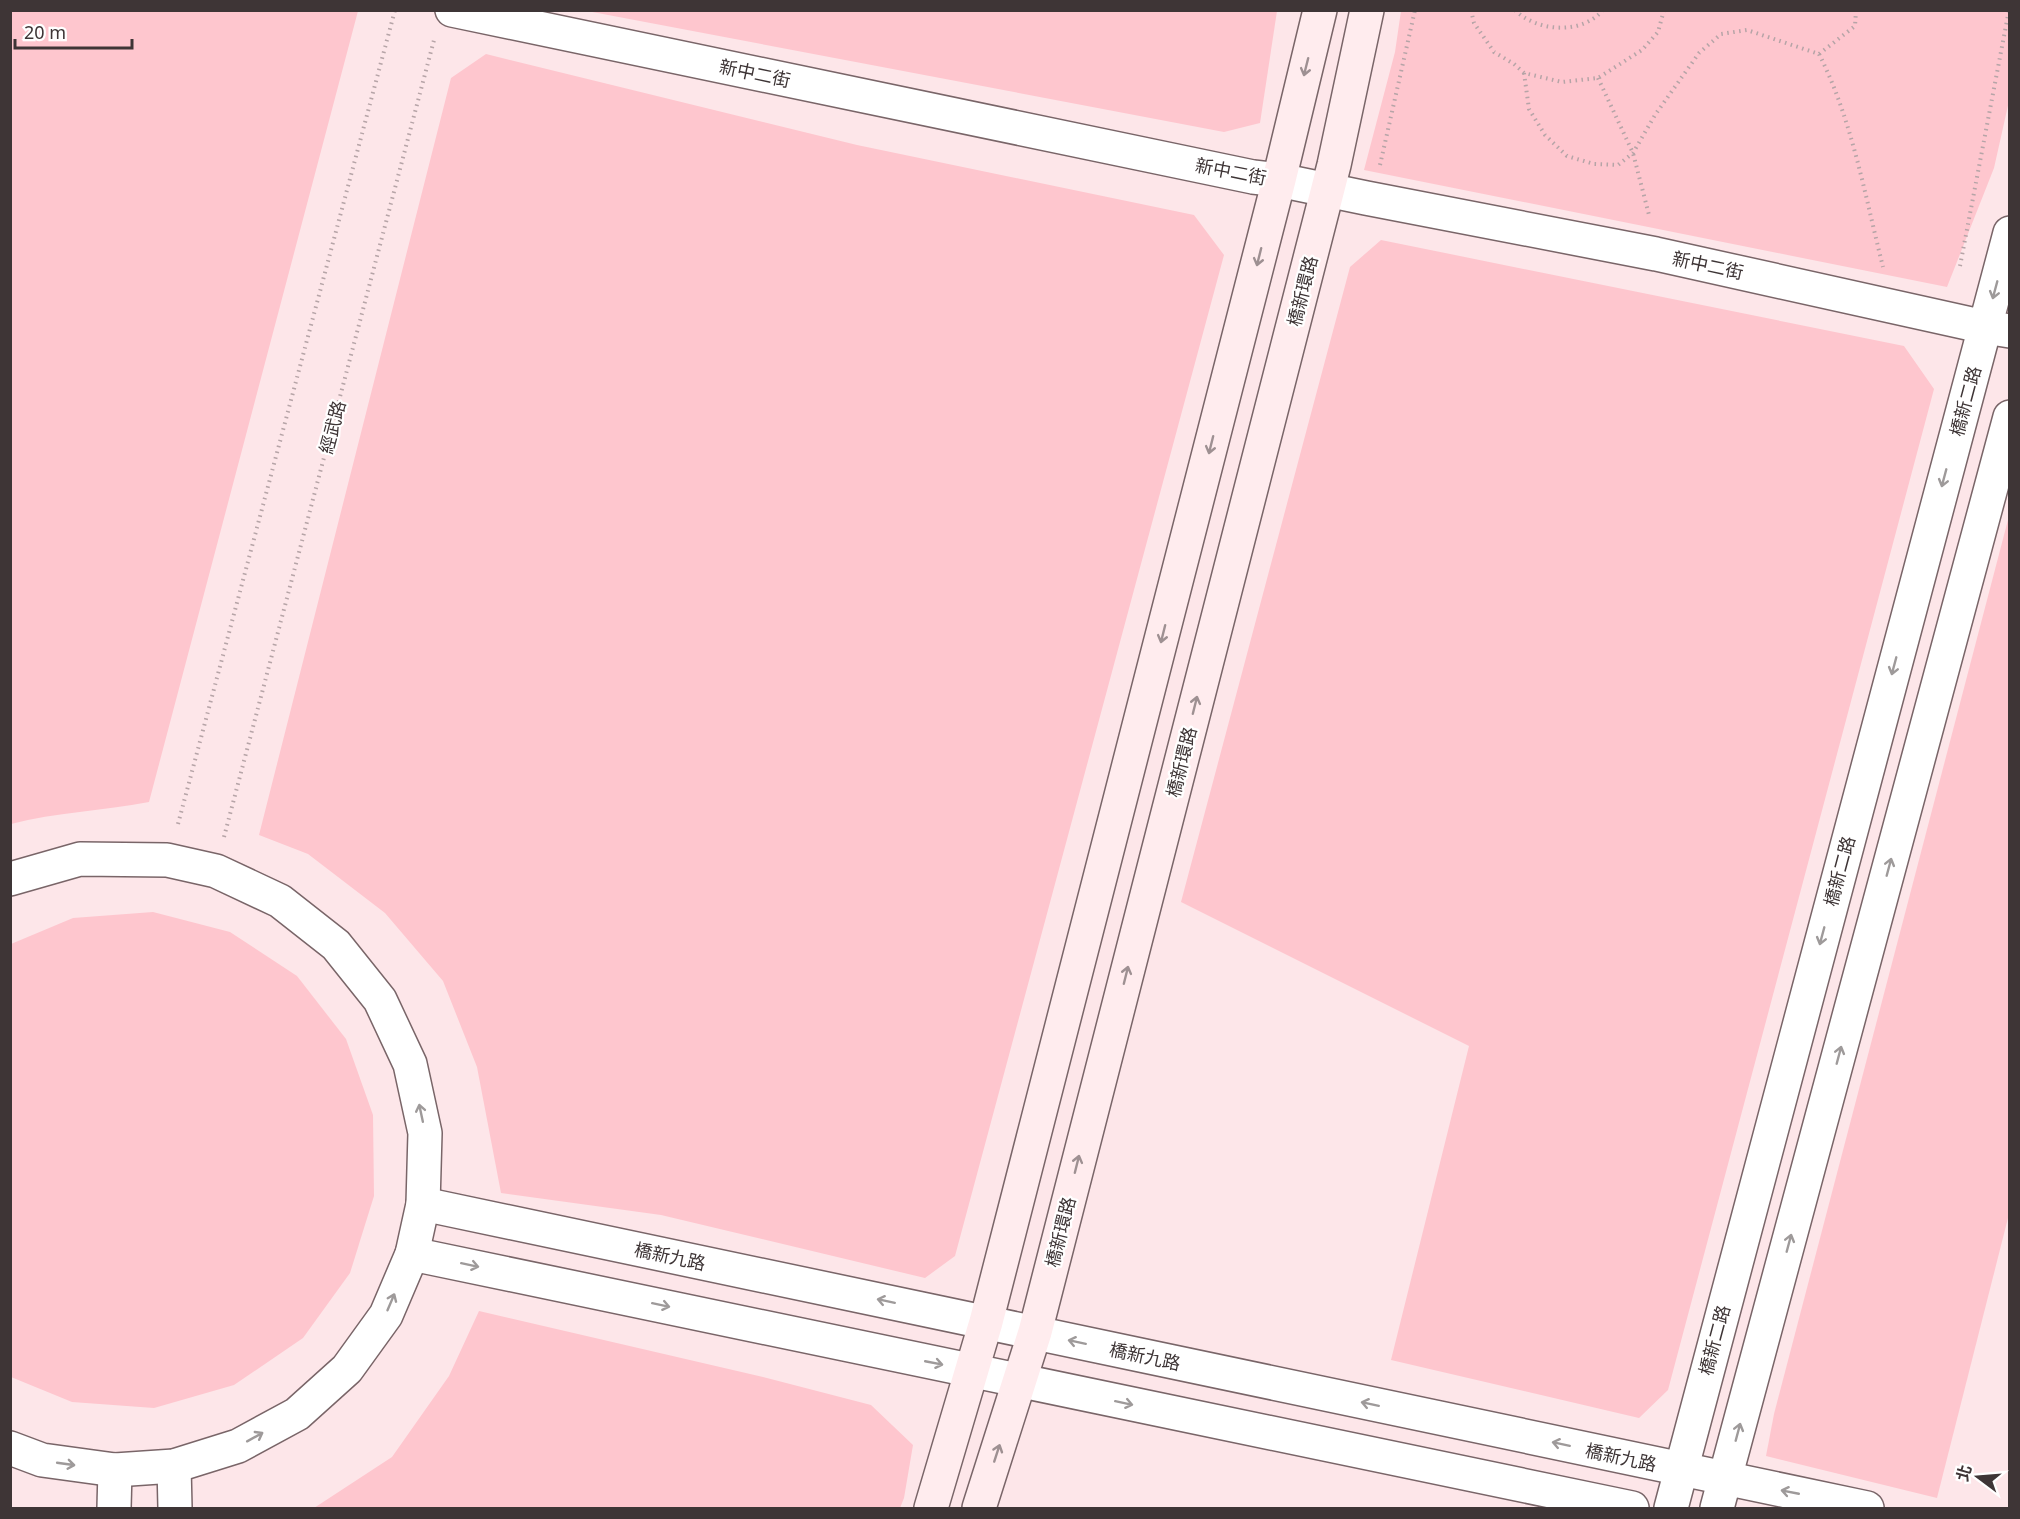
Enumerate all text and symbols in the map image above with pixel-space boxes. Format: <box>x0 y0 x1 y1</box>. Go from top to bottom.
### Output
scale bar <box>15 12 132 50</box>
text: 20 m <box>24 20 66 44</box>
street label: 新中二街 <box>717 54 793 92</box>
one-way arrow <box>1300 57 1312 76</box>
street label: 新中二街 <box>1193 152 1269 190</box>
street label: 新中二街 <box>1670 246 1746 284</box>
one-way arrow <box>1253 247 1265 266</box>
street label: 橋新環路 <box>1282 253 1322 329</box>
one-way arrow <box>1988 280 2000 299</box>
street label: 橋新二路 <box>1944 363 1986 439</box>
street label: 經武路 <box>313 398 351 456</box>
one-way arrow <box>1205 436 1216 455</box>
one-way arrow <box>1938 468 1950 487</box>
one-way arrow <box>1156 625 1168 644</box>
one-way arrow <box>1888 657 1899 676</box>
one-way arrow <box>1190 696 1202 715</box>
street label: 橋新環路 <box>1161 724 1201 800</box>
street label: 橋新二路 <box>1818 833 1860 909</box>
one-way arrow <box>1884 858 1896 877</box>
one-way arrow <box>1816 926 1827 945</box>
one-way arrow <box>1121 966 1132 985</box>
one-way arrow <box>1834 1046 1845 1065</box>
one-way arrow <box>414 1104 426 1123</box>
one-way arrow <box>1072 1155 1084 1174</box>
street label: 橋新環路 <box>1040 1194 1080 1270</box>
one-way arrow <box>1783 1234 1795 1253</box>
street label: 橋新九路 <box>632 1237 708 1275</box>
one-way arrow <box>459 1260 479 1271</box>
one-way arrow <box>386 1294 398 1312</box>
one-way arrow <box>877 1295 896 1306</box>
one-way arrow <box>651 1300 670 1312</box>
street label: 橋新二路 <box>1693 1302 1735 1378</box>
one-way arrow <box>1068 1335 1087 1347</box>
street label: 橋新九路 <box>1107 1337 1183 1375</box>
one-way arrow <box>924 1357 943 1369</box>
one-way arrow <box>1114 1398 1134 1409</box>
one-way arrow <box>1361 1398 1381 1409</box>
one-way arrow <box>1733 1423 1744 1442</box>
one-way arrow <box>246 1431 264 1442</box>
one-way arrow <box>1552 1438 1571 1449</box>
street label: 橋新九路 <box>1583 1438 1659 1476</box>
one-way arrow <box>992 1444 1003 1463</box>
north arrow <box>1948 1447 2008 1507</box>
one-way arrow <box>56 1458 76 1469</box>
text: 北 <box>1951 1462 1976 1484</box>
one-way arrow <box>1780 1486 1800 1497</box>

